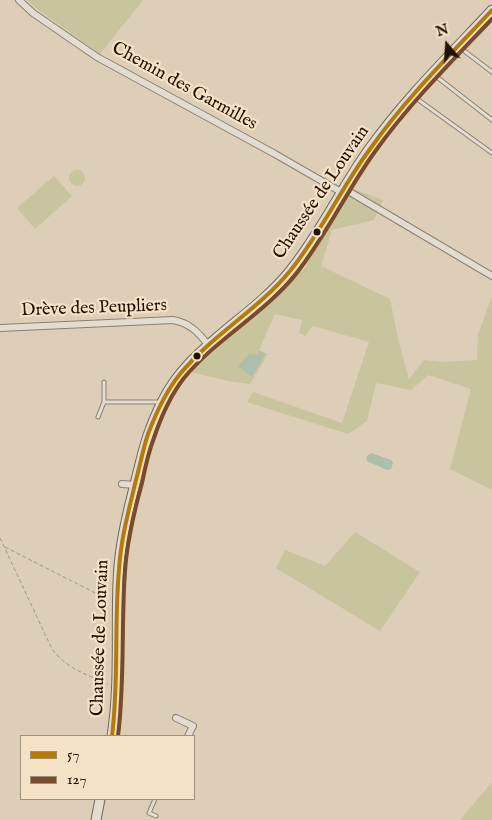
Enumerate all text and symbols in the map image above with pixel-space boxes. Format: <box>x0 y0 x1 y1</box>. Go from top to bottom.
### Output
north arrow <box>422 20 472 70</box>
text: N <box>434 20 451 41</box>
street label: Chemin des Garmilles <box>108 38 260 136</box>
street label: Chaussée de Louvain <box>269 122 375 264</box>
unlabelled marker <box>312 227 322 237</box>
street label: Drève des Peupliers <box>21 296 167 322</box>
unlabelled marker <box>192 351 202 361</box>
street label: Chaussée de Louvain <box>87 559 115 717</box>
legend <box>20 735 195 800</box>
text: 57 <box>67 745 79 764</box>
text: 127 <box>67 770 86 789</box>

